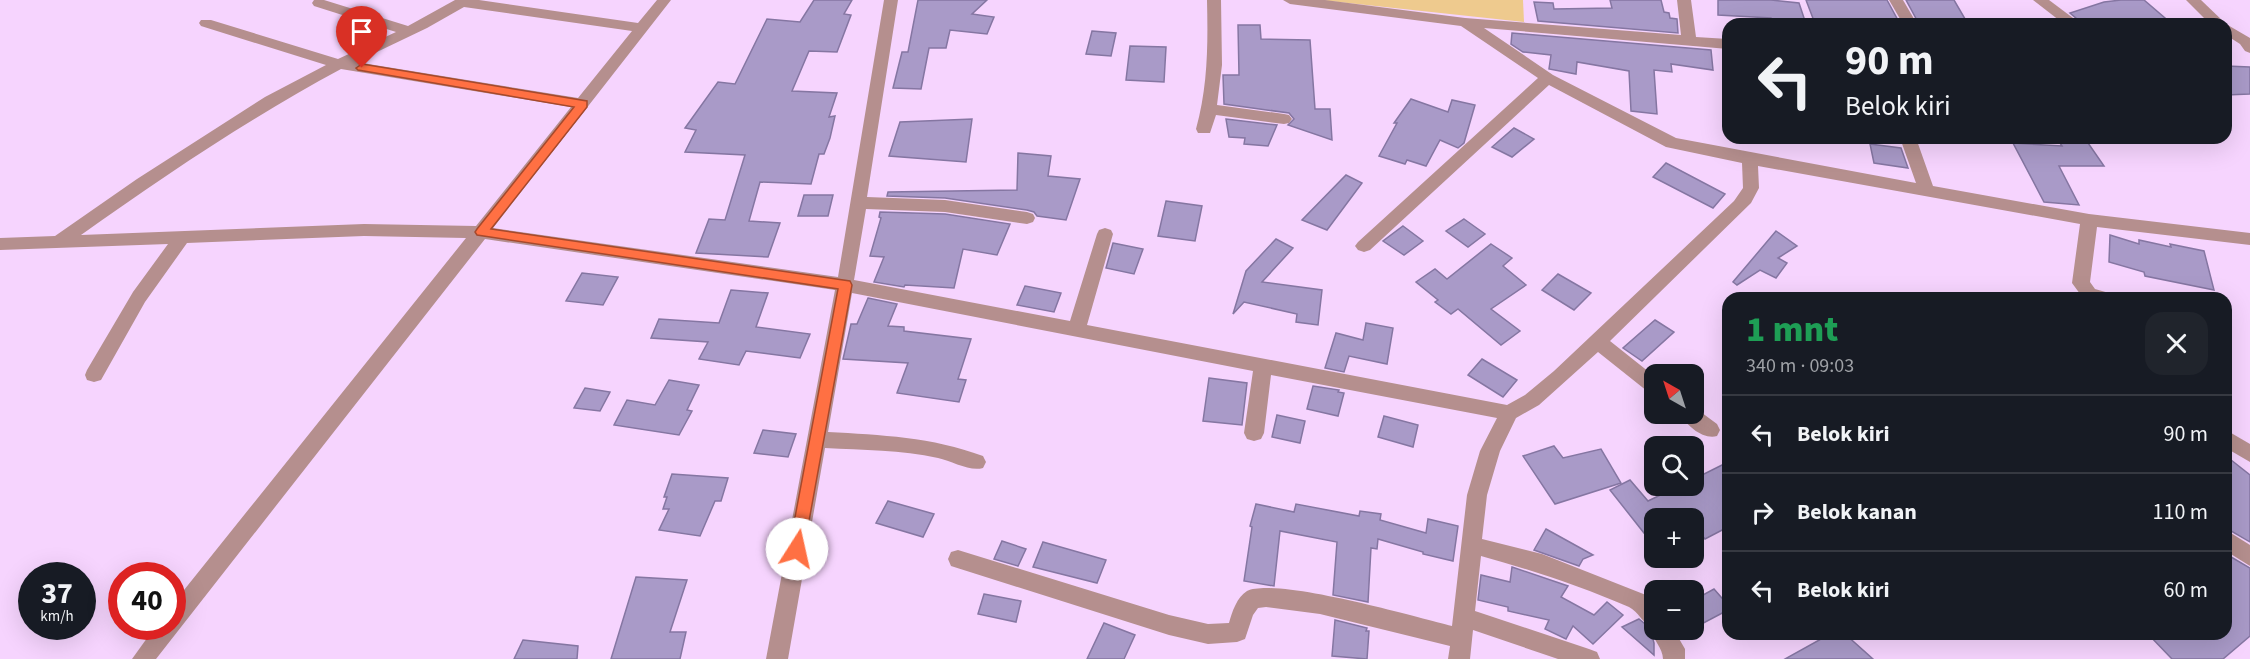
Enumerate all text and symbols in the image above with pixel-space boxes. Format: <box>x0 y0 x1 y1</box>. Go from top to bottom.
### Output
pin <box>336 6 387 68</box>
icon: arrive <box>345 15 378 48</box>
text: 90 m <box>1845 31 1934 91</box>
icon: left <box>1746 42 1824 120</box>
text: Belok kiri <box>1845 87 1951 126</box>
text: 1 mnt <box>1746 304 1838 355</box>
button: close <box>2145 312 2208 375</box>
text: 340 m · 09:03 <box>1746 352 1854 380</box>
north arrow <box>1644 364 1704 424</box>
map controls <box>1644 364 1704 640</box>
icon: left <box>1746 418 1779 451</box>
text: Belok kiri <box>1797 418 1890 450</box>
text: 90 m <box>2163 418 2208 450</box>
button: search <box>1644 436 1704 496</box>
icon: right <box>1746 496 1779 529</box>
text: Belok kanan <box>1797 496 1917 528</box>
text: 110 m <box>2153 496 2208 528</box>
button: + <box>1644 508 1704 568</box>
position arrow <box>765 517 829 581</box>
speed limit sign: 40 <box>108 562 186 640</box>
text: 37 <box>41 572 73 615</box>
icon: left <box>1746 574 1779 607</box>
text: Belok kiri <box>1797 574 1890 606</box>
text: 60 m <box>2163 574 2208 606</box>
button: − <box>1644 580 1704 640</box>
text: km/h <box>40 606 74 627</box>

